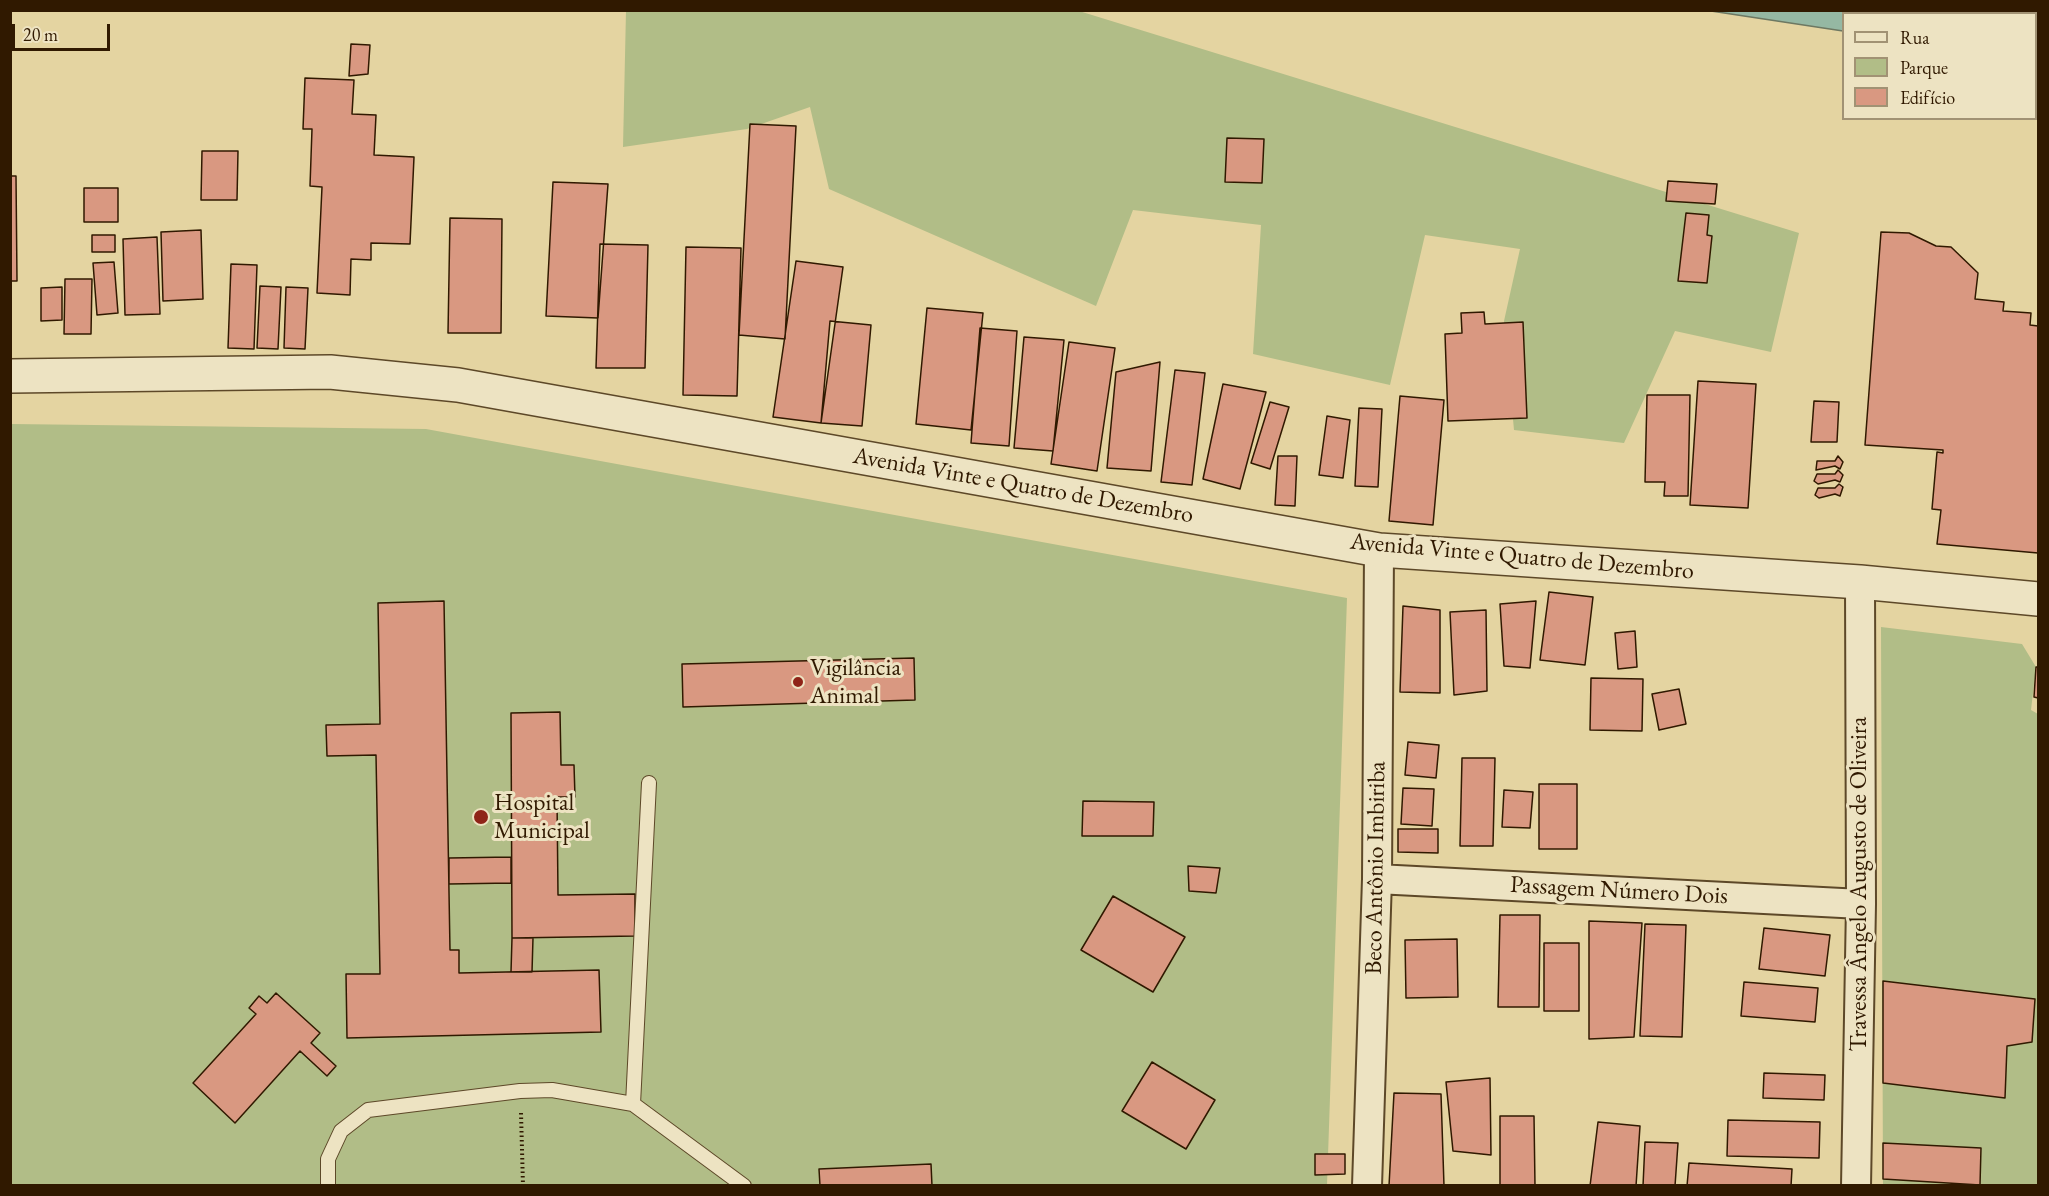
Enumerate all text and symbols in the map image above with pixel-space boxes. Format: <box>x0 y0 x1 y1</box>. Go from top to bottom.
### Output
scale bar <box>15 12 112 50</box>
legend <box>1842 12 2037 120</box>
text: 20 m <box>23 23 58 46</box>
text: Rua <box>1900 26 1930 49</box>
text: Parque <box>1900 56 1948 79</box>
text: Edifício <box>1900 86 1955 109</box>
street label: Avenida Vinte e Quatro de Dezembro <box>851 442 1195 530</box>
street label: Avenida Vinte e Quatro de Dezembro <box>1349 528 1695 586</box>
place label: Vigilância Animal <box>810 654 901 710</box>
marker: Vigilância Animal <box>791 675 805 689</box>
street label: Travessa Ângelo Augusto de Oliveira <box>1845 717 1873 1051</box>
street label: Beco Antônio Imbiriba <box>1360 761 1392 975</box>
place label: Hospital Municipal <box>494 789 590 845</box>
marker: Hospital Municipal <box>472 808 490 826</box>
street label: Passagem Número Dois <box>1509 871 1729 911</box>

